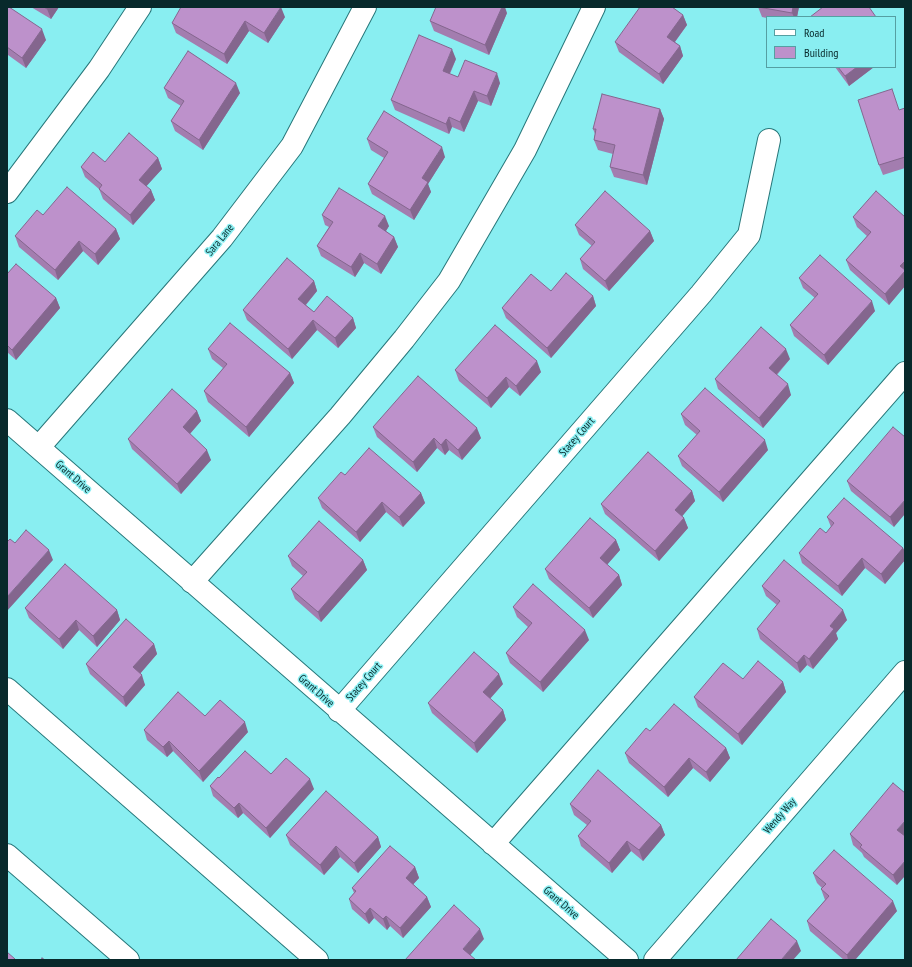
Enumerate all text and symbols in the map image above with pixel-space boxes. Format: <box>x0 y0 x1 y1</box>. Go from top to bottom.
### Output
legend <box>766 16 896 68</box>
text: Road <box>804 25 824 40</box>
text: Building <box>804 45 839 60</box>
street label: Sara Lane <box>203 221 237 259</box>
street label: Stacey Court <box>557 415 597 459</box>
street label: Grant Drive <box>52 458 94 496</box>
street label: Stacey Court <box>344 660 384 704</box>
street label: Grant Drive <box>295 672 337 710</box>
street label: Wendy Way <box>761 795 799 837</box>
street label: Grant Drive <box>540 884 582 922</box>

